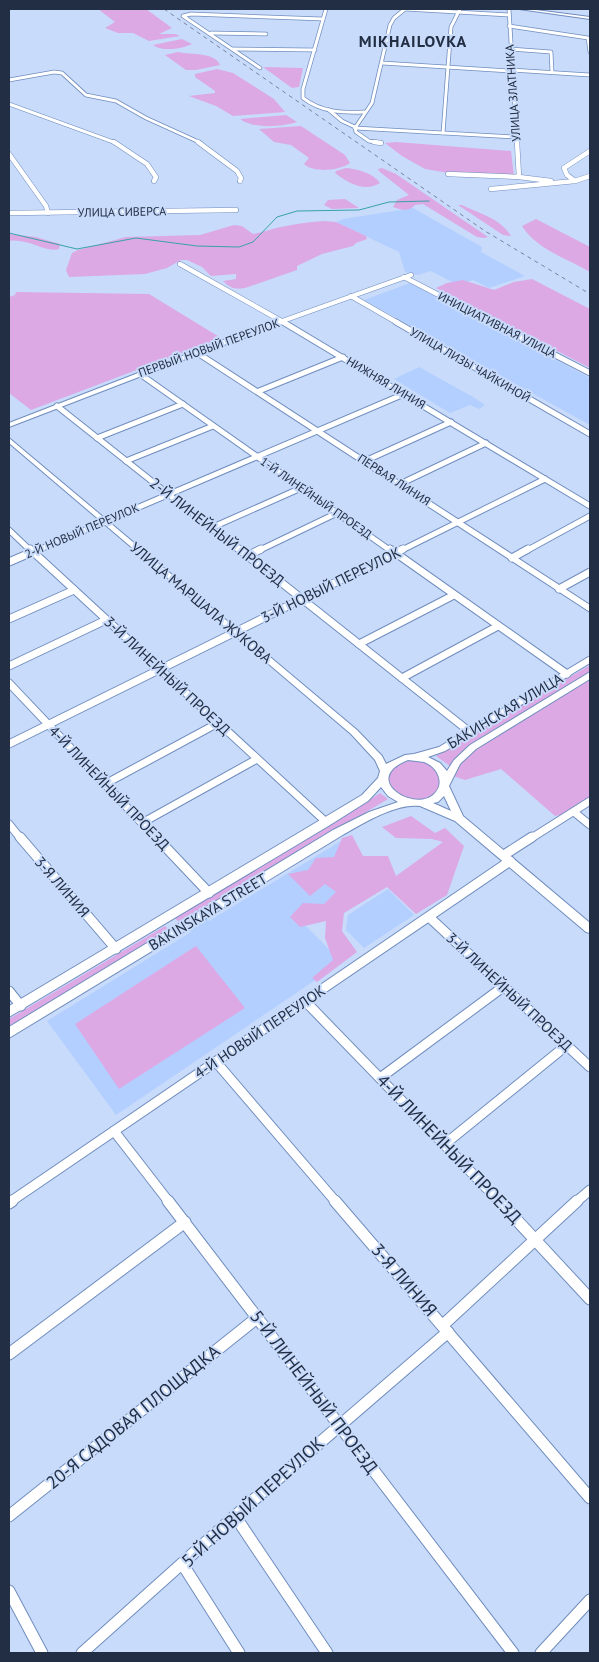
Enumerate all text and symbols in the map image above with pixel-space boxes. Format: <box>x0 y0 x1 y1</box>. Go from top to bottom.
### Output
district label: MIKHAILOVKA <box>359 31 467 51</box>
street label: УЛИЦА ЗЛАТНИКА <box>502 44 523 142</box>
street label: УЛИЦА СИВЕРСА <box>78 203 166 220</box>
street label: ИНИЦИАТИВНАЯ УЛИЦА <box>436 288 559 361</box>
street label: ПЕРВЫЙ НОВЫЙ ПЕРЕУЛОК <box>136 315 282 380</box>
street label: УЛИЦА ЛИЗЫ ЧАЙКИНОЙ <box>407 324 533 405</box>
street label: НИЖНЯЯ ЛИНИЯ <box>344 353 428 412</box>
street label: ПЕРВАЯ ЛИНИЯ <box>355 450 433 509</box>
street label: 1-Й ЛИНЕЙНЫЙ ПРОЕЗД <box>258 453 375 542</box>
street label: 2-Й ЛИНЕЙНЫЙ ПРОЕЗД <box>146 473 289 590</box>
street label: 2-Й НОВЫЙ ПЕРЕУЛОК <box>22 500 141 561</box>
street label: УЛИЦА МАРШАЛА ЖУКОВА <box>127 538 276 668</box>
street label: 3-Й НОВЫЙ ПЕРЕУЛОК <box>258 542 404 627</box>
street label: 3-Й ЛИНЕЙНЫЙ ПРОЕЗД <box>100 612 234 739</box>
street label: БАКИНСКАЯ УЛИЦА <box>443 668 566 753</box>
street label: 4-Й ЛИНЕЙНЫЙ ПРОЕЗД <box>45 721 174 854</box>
street label: 3-Я ЛИНИЯ <box>31 852 94 921</box>
street label: BAKINSKAYA STREET <box>145 868 271 954</box>
street label: 3-Й ЛИНЕЙНЫЙ ПРОЕЗД <box>442 928 576 1055</box>
street label: 4-Й НОВЫЙ ПЕРЕУЛОК <box>191 981 329 1082</box>
street label: 4-Й ЛИНЕЙНЫЙ ПРОЕЗД <box>372 1069 527 1228</box>
street label: 3-Я ЛИНИЯ <box>366 1238 442 1321</box>
street label: 5-Й ЛИНЕЙНЫЙ ПРОЕЗД <box>245 1305 383 1478</box>
street label: 20-Я САДОВАЯ ПЛОЩАДКА <box>41 1339 225 1494</box>
street label: 5-Й НОВЫЙ ПЕРЕУЛОК <box>176 1431 329 1572</box>

